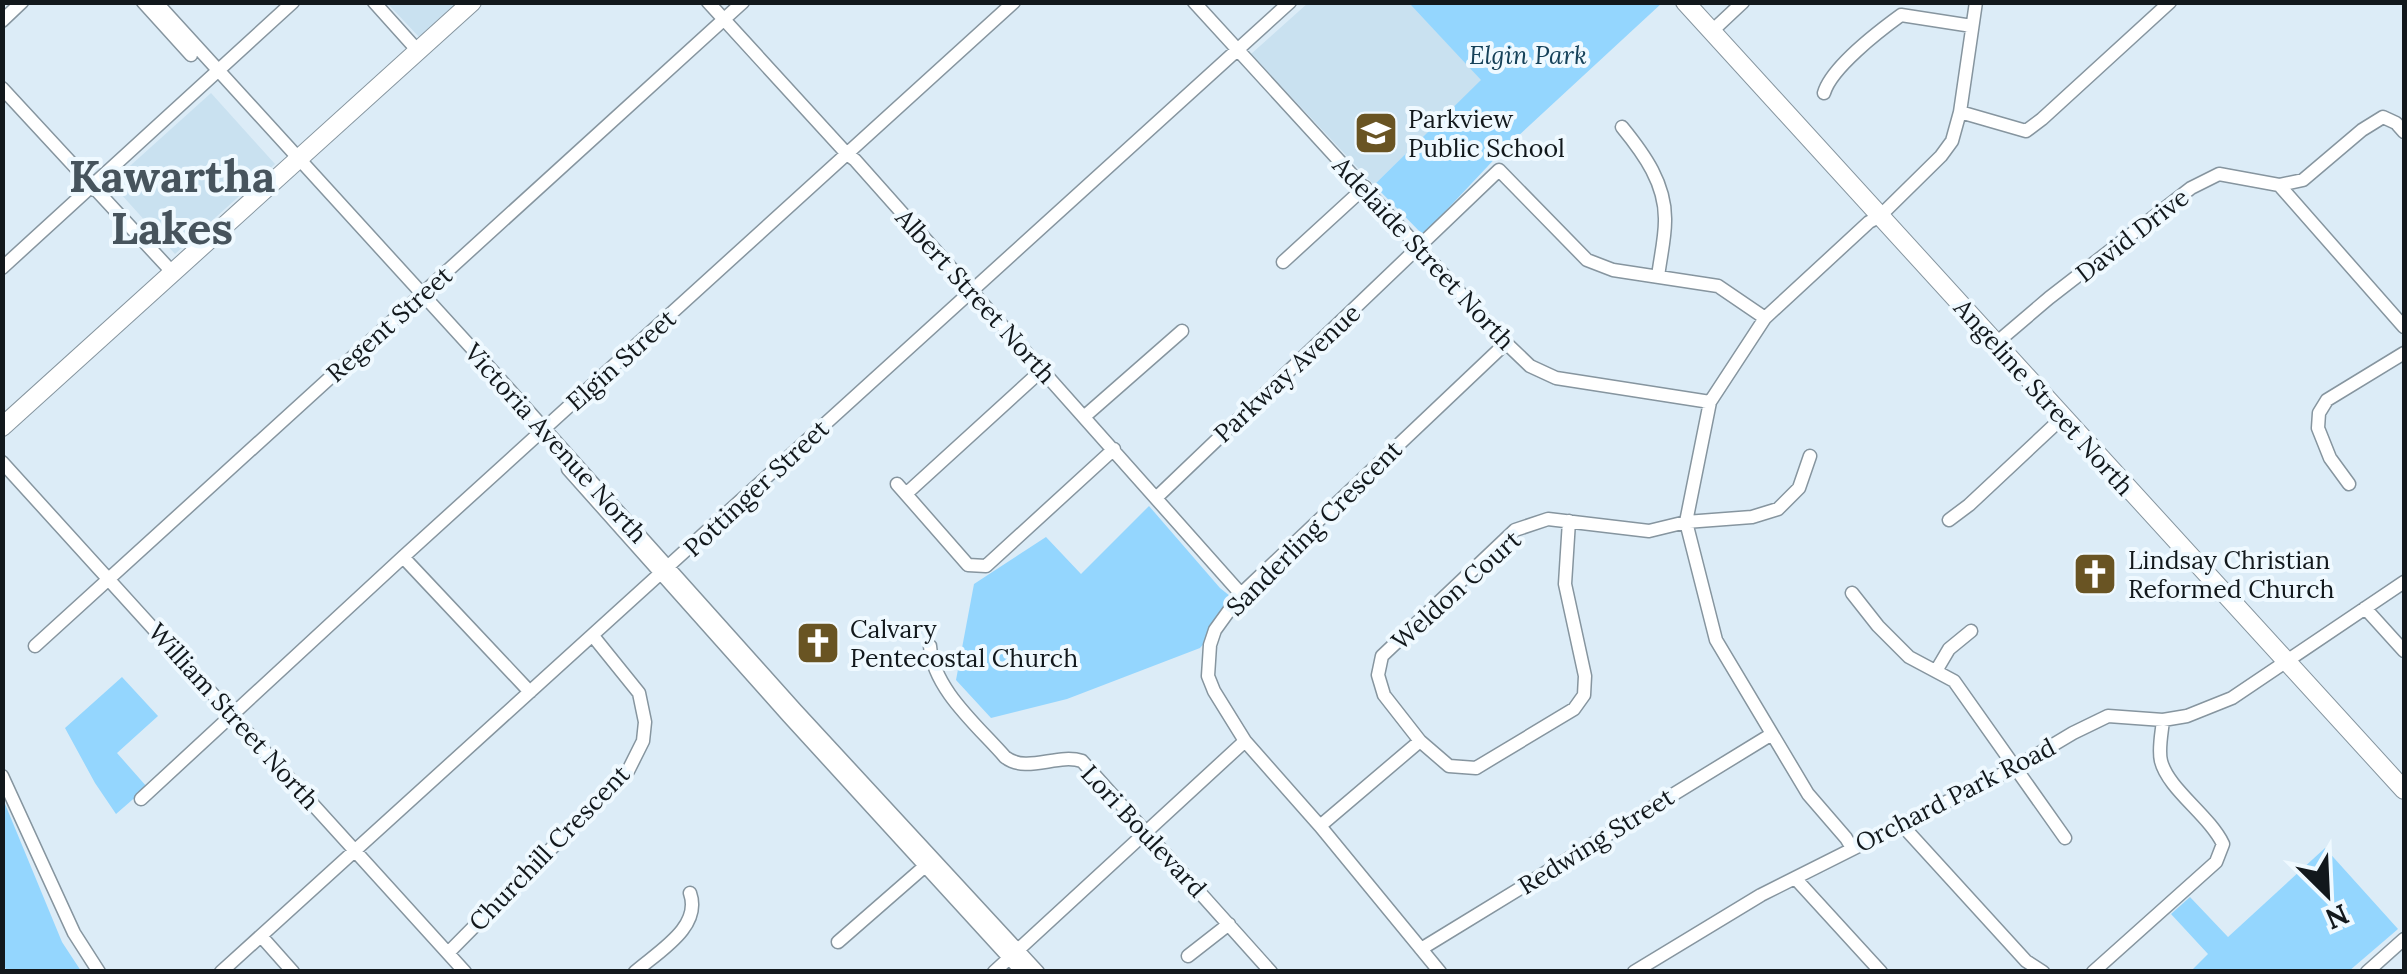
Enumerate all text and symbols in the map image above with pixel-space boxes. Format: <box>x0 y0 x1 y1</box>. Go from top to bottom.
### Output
park label: Elgin Park <box>1469 39 1587 71</box>
place label: Parkview Public School <box>1408 103 1565 164</box>
school or university icon: Parkview Public School <box>1353 110 1399 156</box>
district label: Kawartha Lakes <box>69 147 275 256</box>
street label: Adelaide Street North <box>1326 149 1522 356</box>
street label: David Drive <box>2069 181 2195 289</box>
street label: Albert Street North <box>888 201 1063 390</box>
street label: Regent Street <box>319 259 459 389</box>
street label: Angeline Street North <box>1947 291 2141 502</box>
street label: Parkway Avenue <box>1207 297 1367 449</box>
street label: Elgin Street <box>560 302 683 418</box>
street label: Victoria Avenue North <box>457 336 654 550</box>
street label: Pottinger Street <box>677 412 835 563</box>
street label: Sanderling Crescent <box>1219 433 1409 623</box>
street label: Weldon Court <box>1385 523 1528 657</box>
place label: Lindsay Christian Reformed Church <box>2128 544 2334 605</box>
church icon: Lindsay Christian Reformed Church <box>2072 551 2118 597</box>
place label: Calvary Pentecostal Church <box>850 613 1078 674</box>
street label: William Street North <box>142 616 326 816</box>
church icon: Calvary Pentecostal Church <box>795 620 841 666</box>
street label: Orchard Park Road <box>1850 731 2061 859</box>
street label: Churchill Crescent <box>462 758 636 938</box>
street label: Lori Boulevard <box>1074 758 1214 904</box>
street label: Redwing Street <box>1512 780 1680 902</box>
north arrow <box>2277 844 2377 944</box>
text: N <box>2320 896 2354 938</box>

